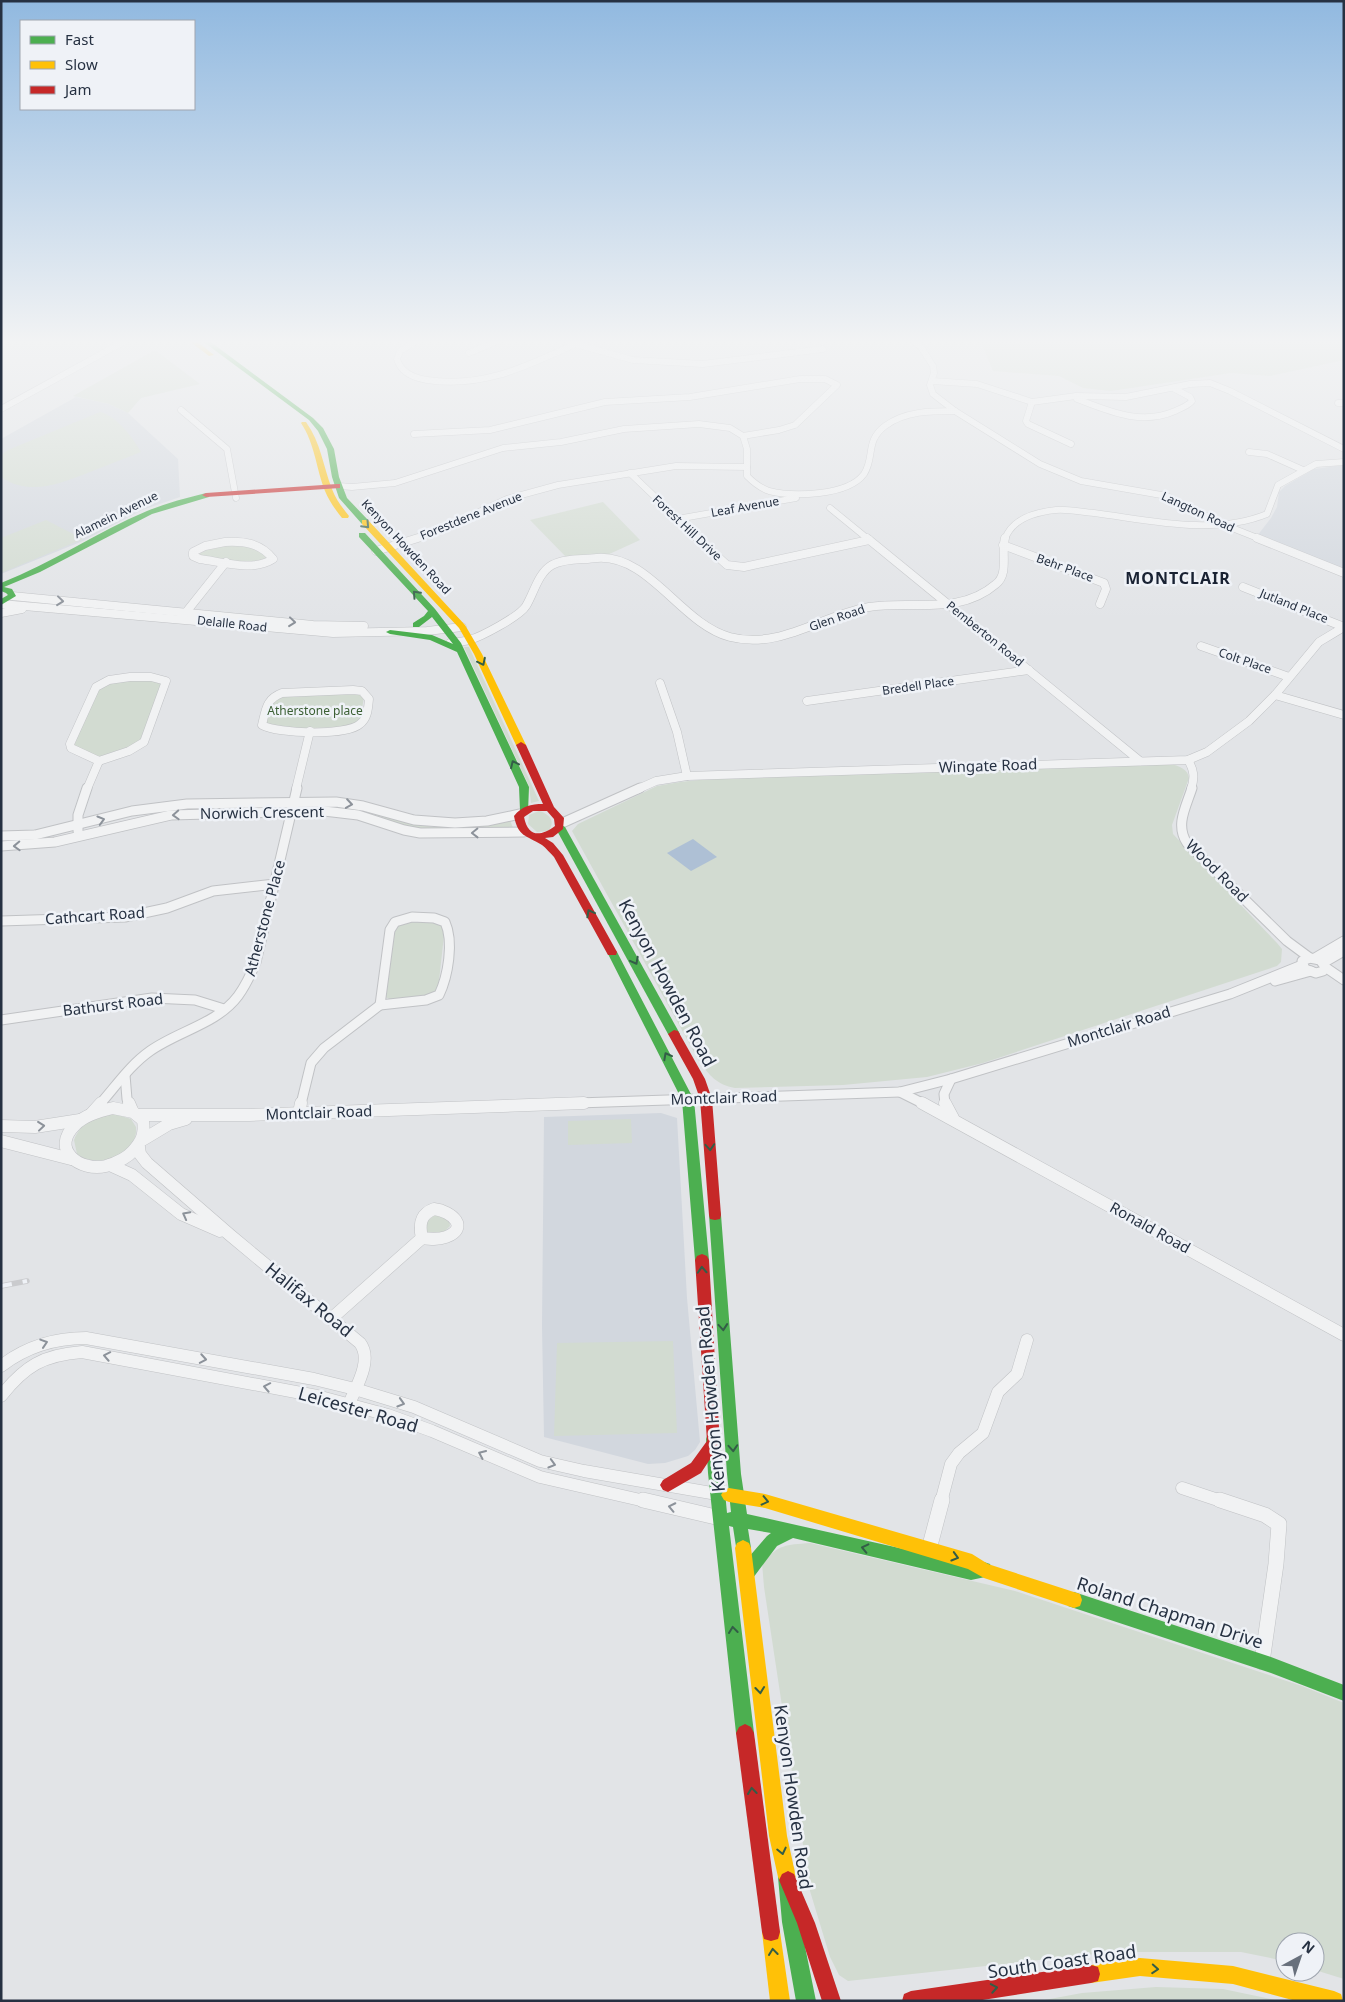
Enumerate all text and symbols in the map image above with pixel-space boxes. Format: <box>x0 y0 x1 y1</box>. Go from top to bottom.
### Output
legend <box>20 20 195 110</box>
text: Fast <box>65 29 94 49</box>
text: Slow <box>65 54 98 74</box>
text: Jam <box>63 79 92 99</box>
street label: Alamein Avenue <box>71 487 161 542</box>
street label: Forestdene Avenue <box>417 487 525 544</box>
street label: Langton Road <box>1159 487 1238 536</box>
street label: Forest Hill Drive <box>649 491 726 564</box>
street label: Leaf Avenue <box>709 492 781 521</box>
street label: Kenyon Howden Road <box>358 495 455 598</box>
one-way arrow <box>360 520 369 529</box>
street label: Behr Place <box>1034 549 1096 586</box>
district label: MONTCLAIR <box>1125 567 1231 589</box>
street label: Jutland Place <box>1257 584 1331 627</box>
one-way arrow <box>413 591 422 600</box>
one-way arrow <box>57 595 65 606</box>
street label: Pemberton Road <box>943 597 1028 670</box>
street label: Glen Road <box>807 600 867 635</box>
street label: Delalle Road <box>196 611 268 636</box>
one-way arrow <box>288 617 296 628</box>
street label: Colt Place <box>1216 644 1274 678</box>
one-way arrow <box>475 657 486 666</box>
street label: Bredell Place <box>881 672 955 699</box>
park label: Atherstone place <box>267 702 363 719</box>
street label: Wingate Road <box>938 753 1038 777</box>
one-way arrow <box>509 760 520 769</box>
one-way arrow <box>344 798 353 808</box>
street label: Norwich Crescent <box>200 801 325 823</box>
one-way arrow <box>172 810 180 821</box>
one-way arrow <box>96 815 105 826</box>
one-way arrow <box>471 828 479 838</box>
street label: Wood Road <box>1182 835 1253 906</box>
one-way arrow <box>12 840 20 851</box>
street label: Atherstone Place <box>239 858 289 978</box>
street label: Kenyon Howden Road <box>613 895 722 1071</box>
street label: Cathcart Road <box>44 902 145 928</box>
one-way arrow <box>587 909 597 918</box>
one-way arrow <box>629 955 639 964</box>
street label: Bathurst Road <box>62 988 164 1020</box>
street label: Montclair Road <box>1065 1001 1173 1051</box>
one-way arrow <box>663 1052 673 1061</box>
street label: Montclair Road <box>670 1085 778 1109</box>
street label: Montclair Road <box>265 1100 373 1124</box>
one-way arrow <box>38 1121 46 1132</box>
one-way arrow <box>704 1144 715 1152</box>
street label: Ronald Road <box>1107 1197 1194 1257</box>
one-way arrow <box>182 1211 191 1221</box>
street label: Halifax Road <box>261 1256 359 1342</box>
one-way arrow <box>697 1266 708 1274</box>
street label: Kenyon Howden Road <box>690 1305 730 1493</box>
one-way arrow <box>718 1323 729 1331</box>
one-way arrow <box>39 1339 47 1349</box>
one-way arrow <box>103 1352 112 1362</box>
one-way arrow <box>199 1354 208 1364</box>
street label: Leicester Road <box>296 1380 421 1438</box>
one-way arrow <box>263 1382 271 1392</box>
one-way arrow <box>397 1398 405 1408</box>
one-way arrow <box>727 1444 738 1452</box>
one-way arrow <box>478 1449 487 1460</box>
one-way arrow <box>547 1458 556 1469</box>
one-way arrow <box>761 1496 770 1506</box>
one-way arrow <box>668 1502 676 1513</box>
one-way arrow <box>860 1543 869 1554</box>
one-way arrow <box>950 1551 958 1561</box>
street label: Roland Chapman Drive <box>1074 1571 1267 1654</box>
one-way arrow <box>728 1626 739 1634</box>
one-way arrow <box>754 1687 765 1695</box>
street label: Kenyon Howden Road <box>769 1703 819 1891</box>
one-way arrow <box>747 1787 758 1795</box>
one-way arrow <box>776 1847 787 1856</box>
north arrow <box>1275 1932 1325 1982</box>
text: N <box>1298 1936 1319 1958</box>
street label: South Coast Road <box>986 1939 1138 1983</box>
one-way arrow <box>768 1948 779 1956</box>
one-way arrow <box>1151 1963 1159 1974</box>
one-way arrow <box>990 1983 998 1993</box>

